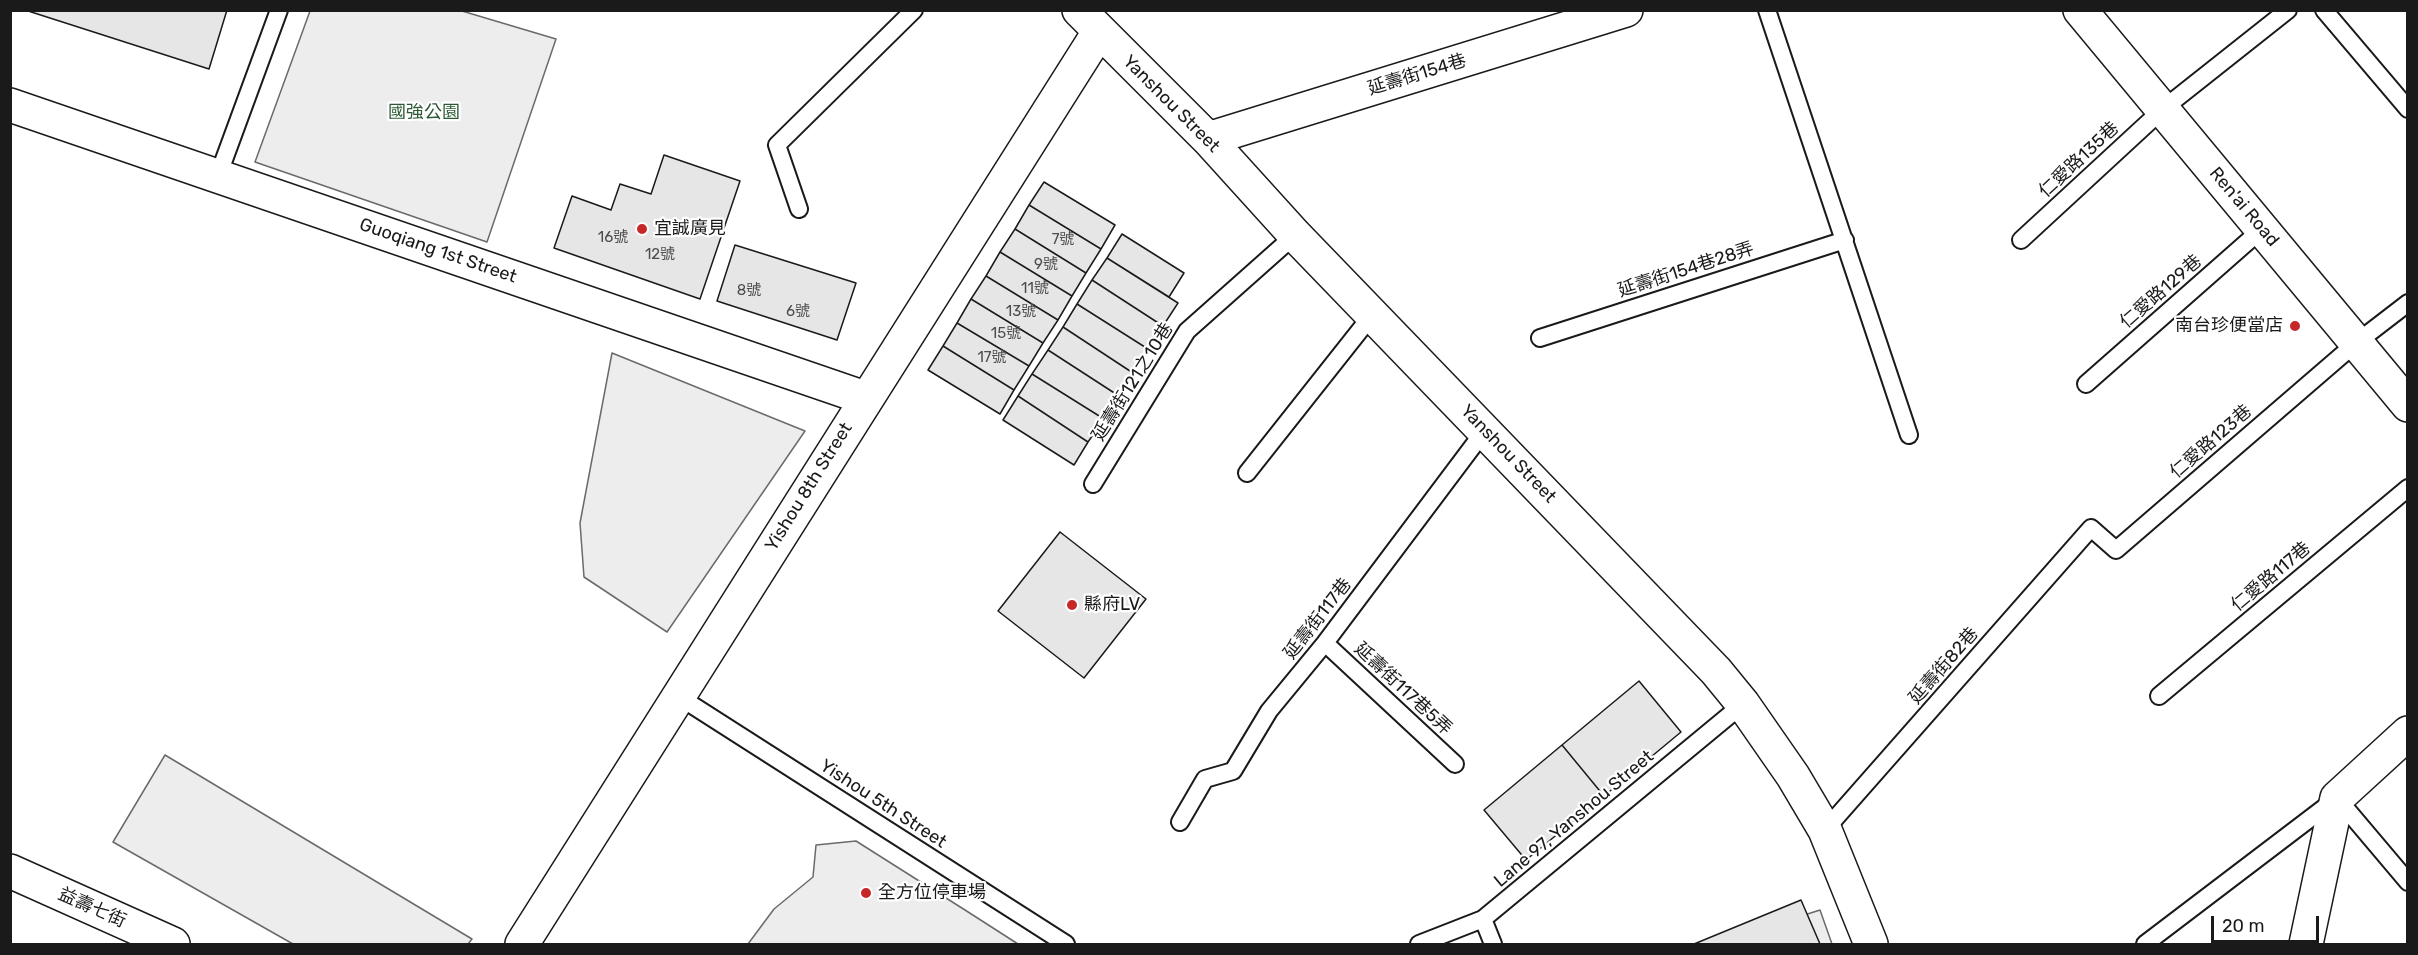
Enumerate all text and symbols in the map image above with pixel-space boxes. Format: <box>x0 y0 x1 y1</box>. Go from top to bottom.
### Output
street label: 延壽街154巷 <box>1365 50 1469 100</box>
street label: Yanshou Street <box>1118 51 1224 157</box>
park label: 國強公園 <box>388 102 460 124</box>
street label: 仁愛路135巷 <box>2035 118 2123 202</box>
street label: Ren'ai Road <box>2205 163 2283 251</box>
street label: Guoqiang 1st Street <box>357 214 519 288</box>
place label: 宜誠廣見 <box>654 218 726 240</box>
marker: 宜誠廣見 <box>635 222 649 236</box>
house number: 16號 <box>598 229 628 247</box>
house number: 7號 <box>1052 231 1074 249</box>
street label: 延壽街154巷28弄 <box>1615 238 1757 302</box>
house number: 12號 <box>645 246 675 264</box>
street label: 仁愛路129巷 <box>2116 251 2206 333</box>
house number: 9號 <box>1034 256 1058 274</box>
house number: 11號 <box>1021 280 1049 298</box>
house number: 8號 <box>737 282 761 300</box>
house number: 6號 <box>786 303 810 321</box>
house number: 13號 <box>1006 303 1036 321</box>
place label: 南台珍便當店 <box>2175 315 2283 337</box>
street label: 延壽街121之10巷 <box>1088 319 1178 445</box>
marker: 南台珍便當店 <box>2288 319 2302 333</box>
house number: 15號 <box>991 325 1021 343</box>
house number: 17號 <box>977 349 1007 367</box>
street label: Yanshou Street <box>1456 400 1560 508</box>
street label: 仁愛路123巷 <box>2166 401 2256 483</box>
street label: Yishou 8th Street <box>761 419 857 555</box>
street label: 仁愛路117巷 <box>2227 538 2315 616</box>
street label: 延壽街117巷 <box>1280 574 1356 664</box>
place label: 縣府LV <box>1084 594 1140 616</box>
marker: 縣府LV <box>1065 598 1079 612</box>
street label: 延壽街82巷 <box>1905 623 1983 709</box>
street label: 延壽街117巷5弄 <box>1350 638 1456 740</box>
street label: Lane 97, Yanshou Street <box>1490 746 1658 892</box>
street label: Yishou 5th Street <box>816 755 950 853</box>
place label: 全方位停車場 <box>878 882 986 904</box>
street label: 益壽七街 <box>55 883 129 933</box>
marker: 全方位停車場 <box>859 886 873 900</box>
scale bar <box>2214 904 2322 942</box>
text: 20 m <box>2222 915 2264 937</box>

